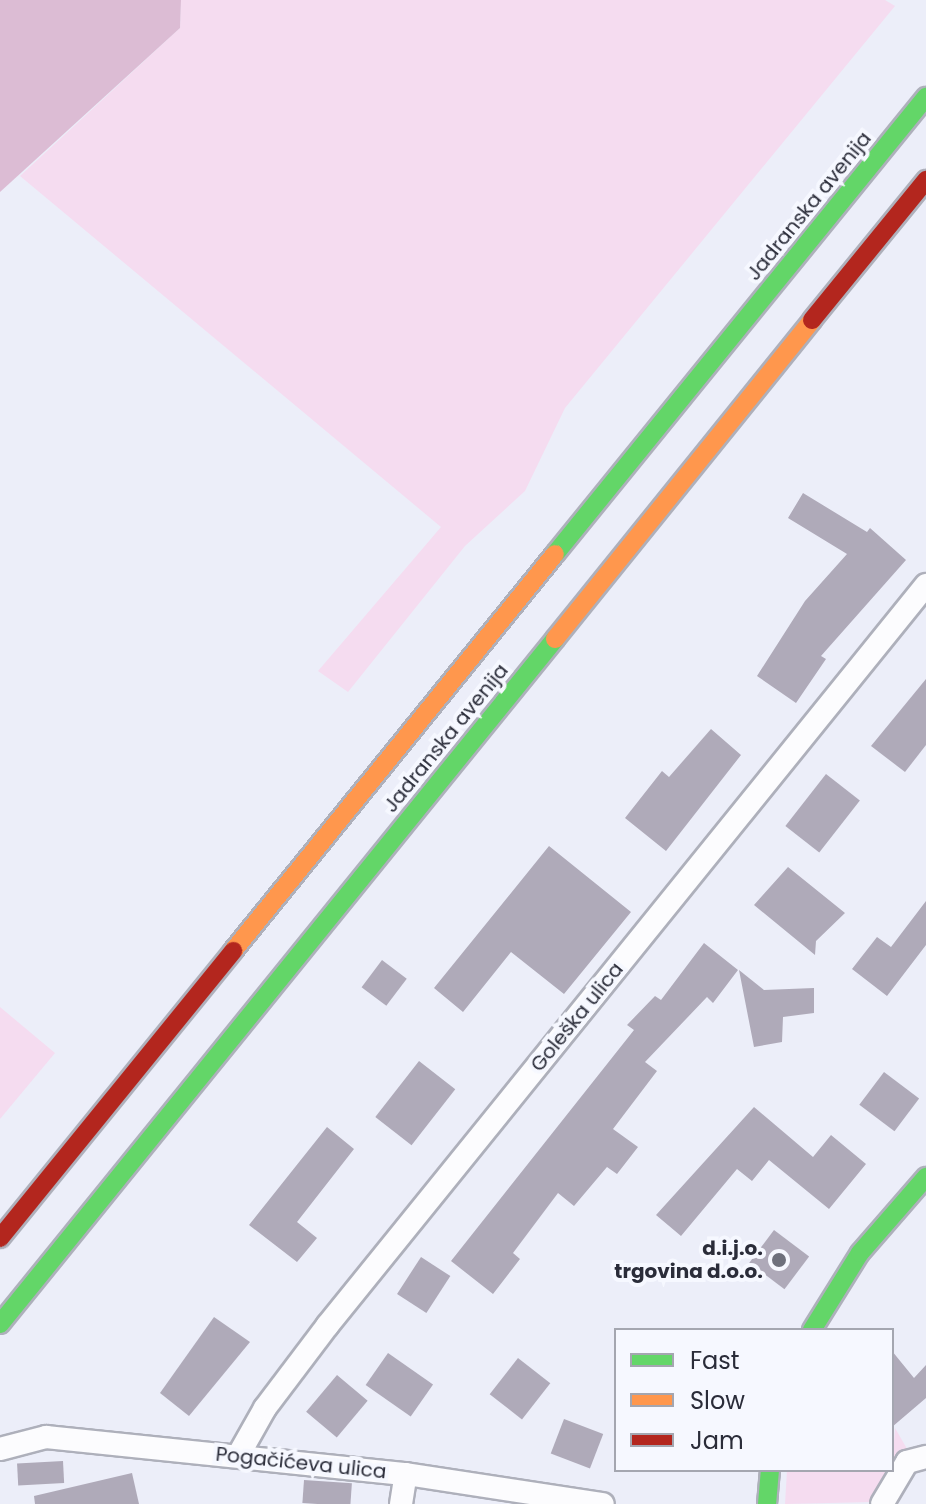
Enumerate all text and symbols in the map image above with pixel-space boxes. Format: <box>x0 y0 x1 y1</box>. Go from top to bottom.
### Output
street label: Jadranska avenija <box>742 127 876 285</box>
street label: Jadranska avenija <box>379 659 513 817</box>
street label: Goleška ulica <box>526 958 628 1076</box>
place label: d.i.j.o. trgovina d.o.o. <box>614 1236 763 1283</box>
marker: d.i.j.o. trgovina d.o.o. <box>770 1251 788 1269</box>
legend <box>614 1328 894 1472</box>
text: Fast <box>690 1344 740 1377</box>
text: Slow <box>690 1384 745 1417</box>
text: Jam <box>690 1424 744 1457</box>
street label: Pogačićeva ulica <box>215 1442 387 1484</box>

